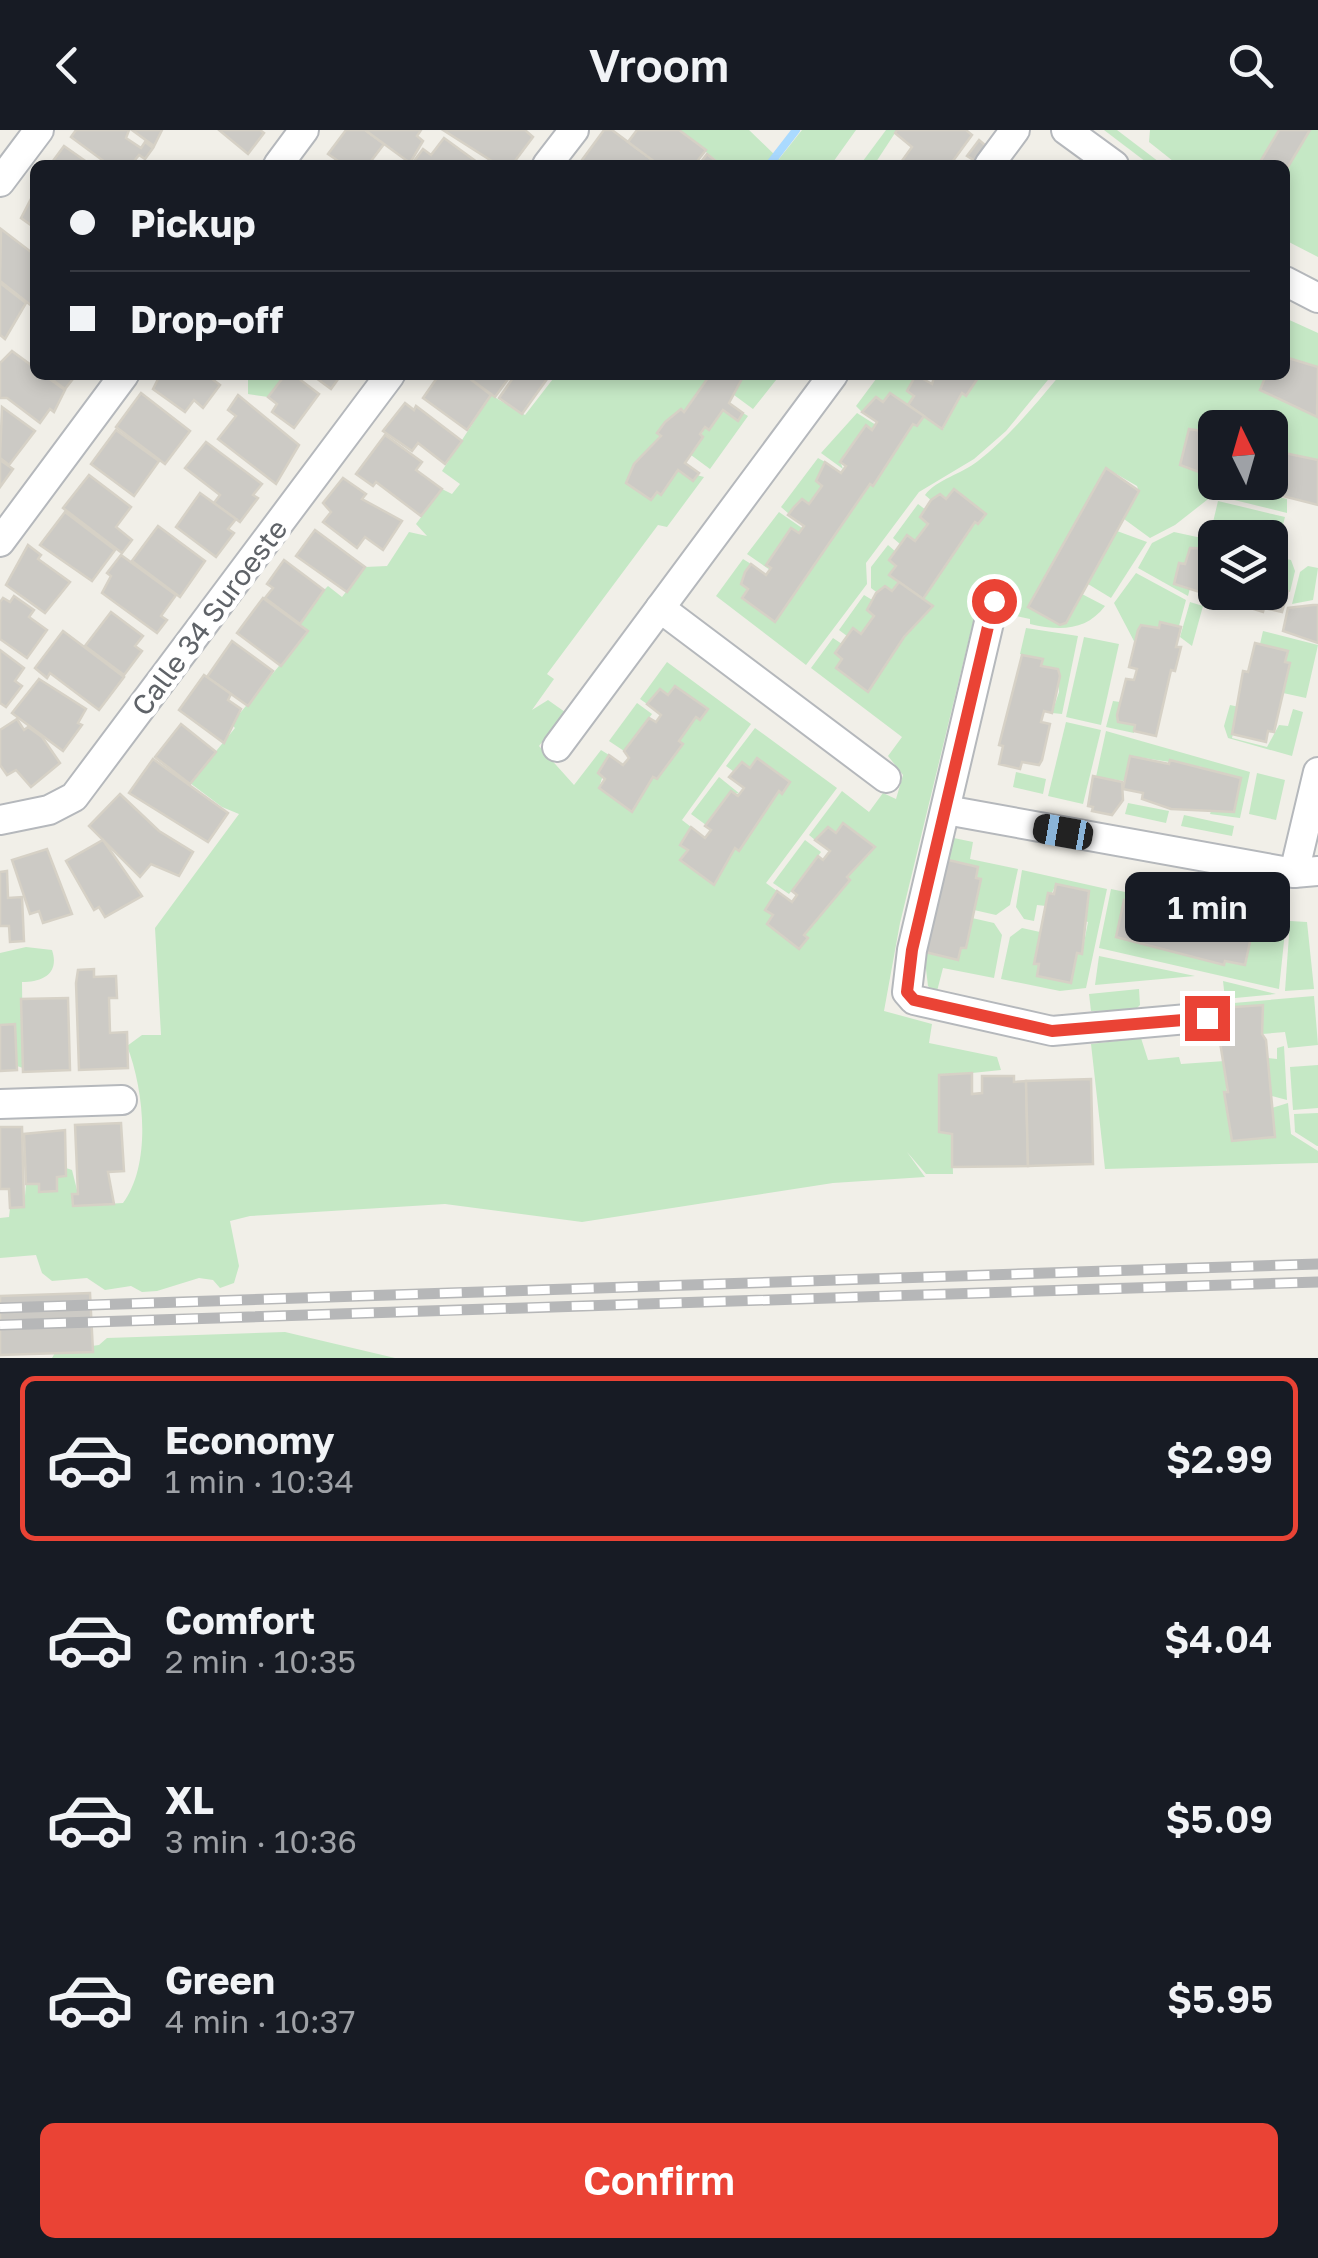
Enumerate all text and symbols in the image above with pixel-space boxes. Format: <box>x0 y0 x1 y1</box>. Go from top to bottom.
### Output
icon: back <box>40 38 95 93</box>
text: Vroom <box>589 38 729 92</box>
icon: search <box>1223 38 1278 93</box>
text: Pickup <box>130 200 256 245</box>
text: Drop-off <box>130 296 283 341</box>
north arrow <box>1198 410 1288 500</box>
map controls <box>1198 410 1288 610</box>
street label: Calle 34 Suroeste <box>124 512 294 722</box>
button: layers <box>1198 520 1288 610</box>
route start <box>972 579 1017 624</box>
car <box>1031 812 1095 852</box>
callout: 1 min <box>1124 873 1290 943</box>
text: 1 min <box>1167 888 1248 926</box>
route end <box>1185 996 1230 1041</box>
icon: car <box>45 1414 135 1504</box>
text: Economy <box>165 1417 334 1462</box>
text: $2.99 <box>1166 1436 1273 1481</box>
text: 1 min · 10:34 <box>165 1462 354 1500</box>
icon: car <box>45 1594 135 1684</box>
text: Comfort <box>165 1597 315 1642</box>
text: $4.04 <box>1164 1616 1273 1661</box>
text: 2 min · 10:35 <box>165 1642 356 1680</box>
icon: car <box>45 1774 135 1864</box>
text: XL <box>165 1777 214 1822</box>
text: $5.09 <box>1165 1796 1273 1841</box>
text: 3 min · 10:36 <box>165 1822 357 1860</box>
icon: car <box>45 1954 135 2044</box>
text: Green <box>165 1957 275 2002</box>
text: $5.95 <box>1167 1976 1273 2021</box>
text: 4 min · 10:37 <box>165 2002 355 2040</box>
button: Confirm <box>40 2123 1278 2238</box>

